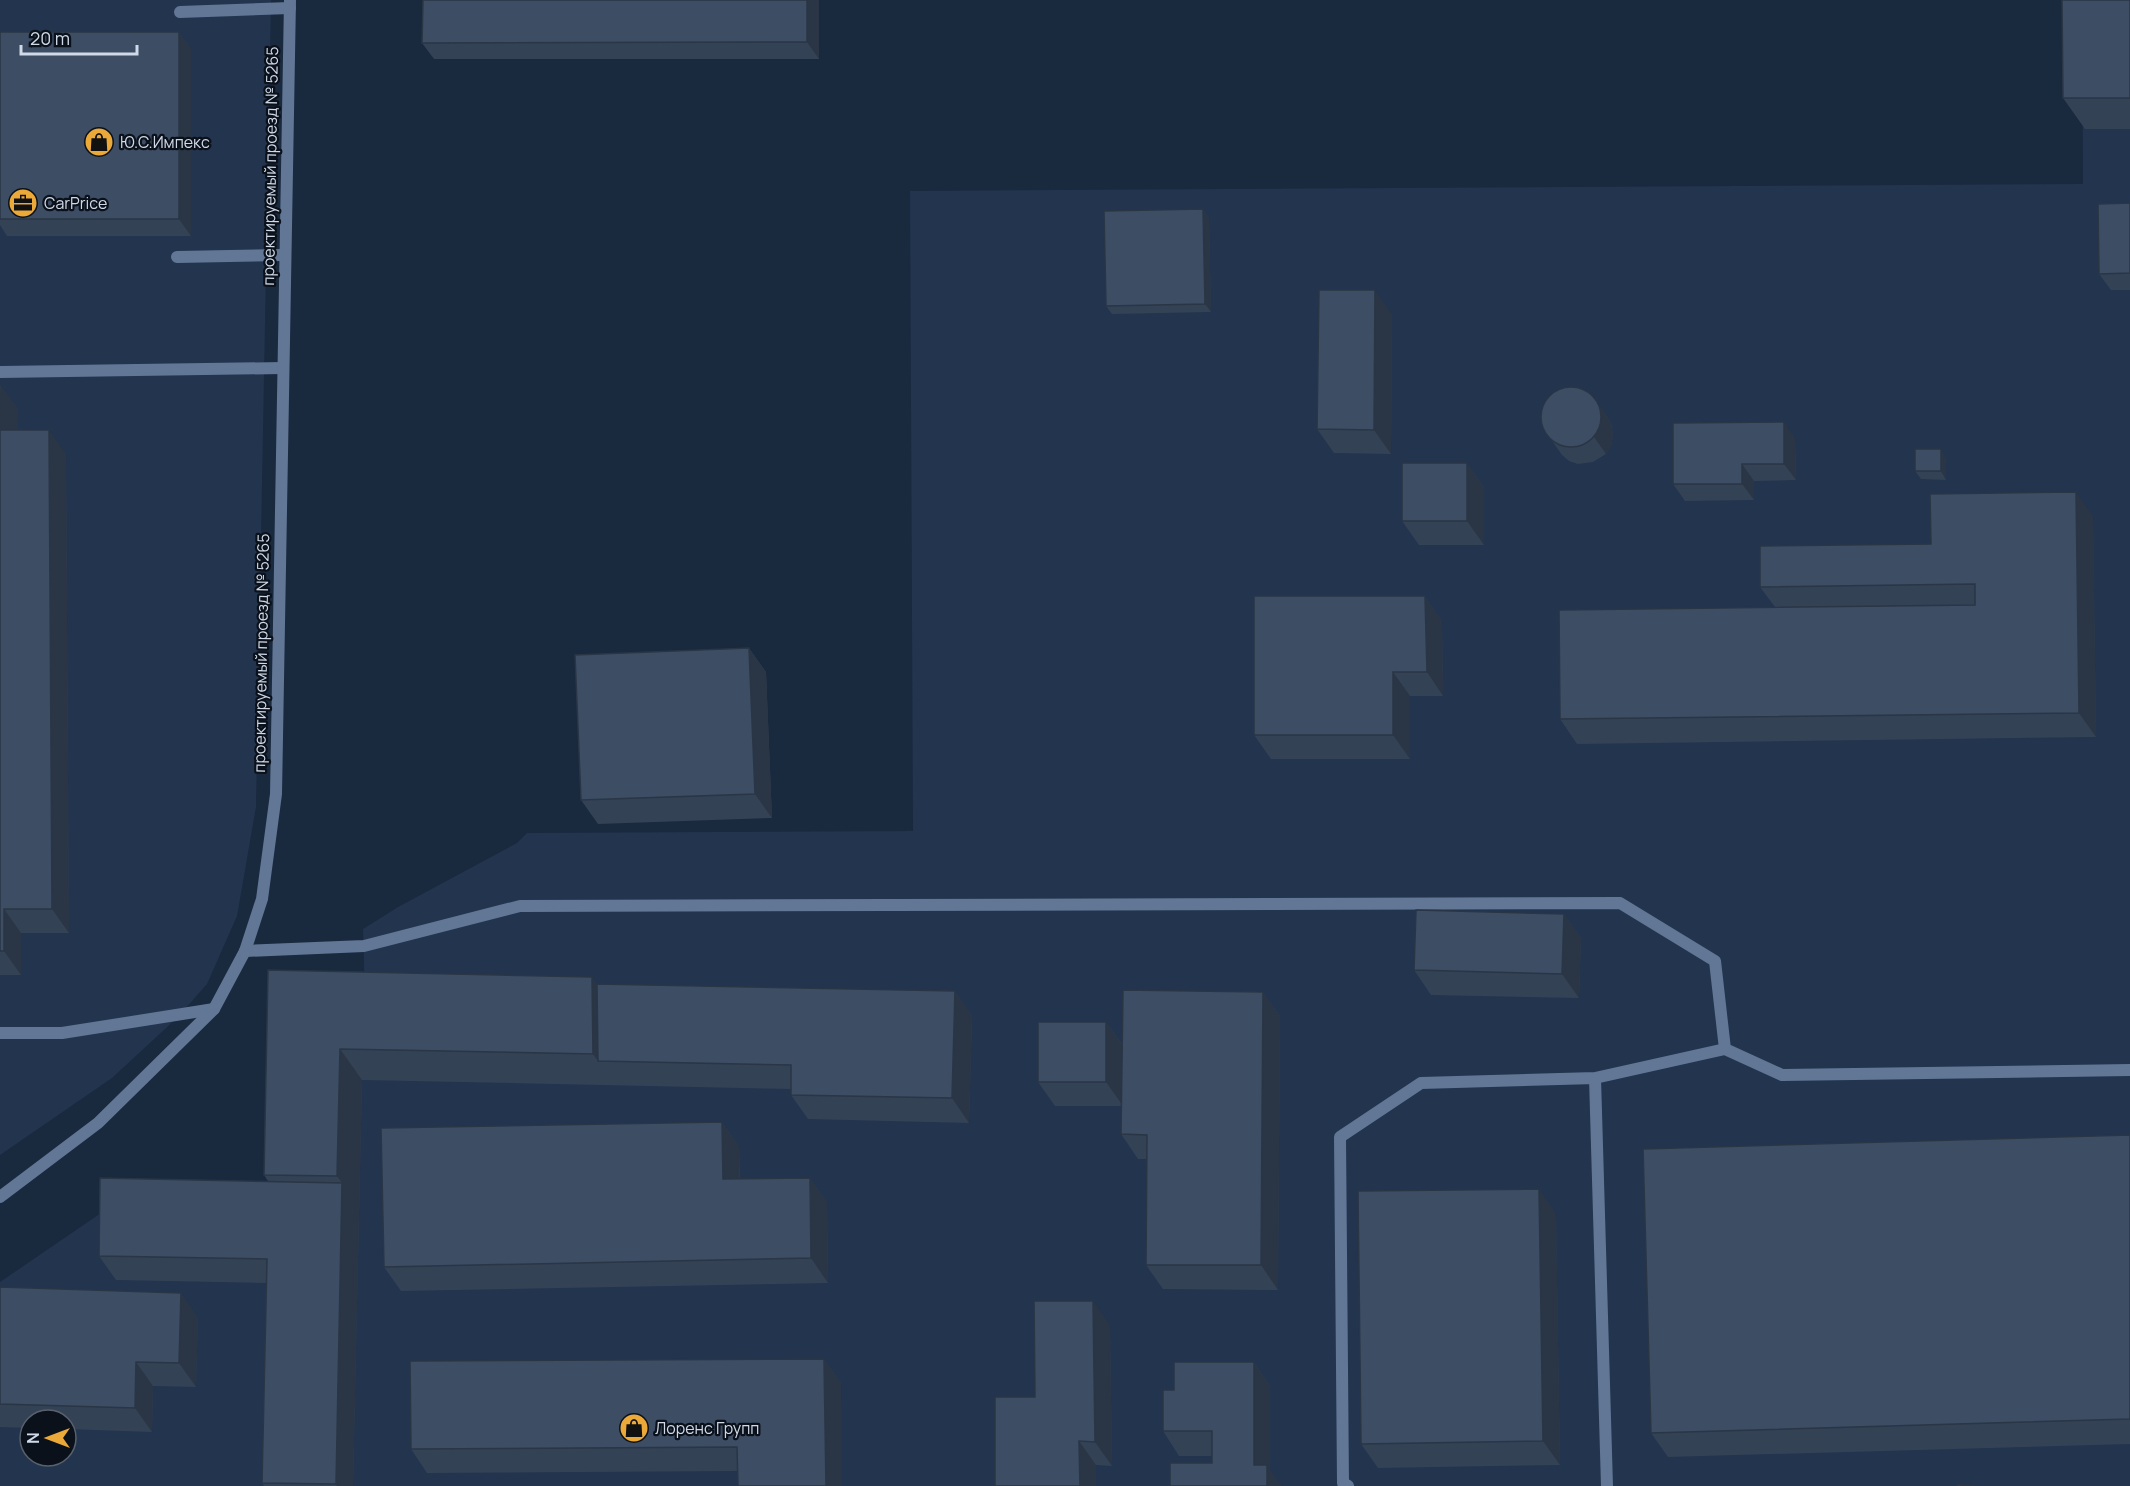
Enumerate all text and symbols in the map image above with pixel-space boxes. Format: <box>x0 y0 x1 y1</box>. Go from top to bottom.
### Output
scale bar <box>21 18 136 56</box>
text: 20 m <box>30 26 70 50</box>
street label: проектируемый проезд № 5265 <box>257 46 283 286</box>
shop icon: Ю.С.Импекс <box>83 126 115 158</box>
place label: Ю.С.Импекс <box>120 131 210 153</box>
office icon: CarPrice <box>7 187 39 219</box>
place label: CarPrice <box>44 192 107 214</box>
street label: проектируемый проезд № 5265 <box>248 533 274 773</box>
north arrow <box>18 1408 78 1468</box>
shop icon: Лоренс Групп <box>618 1412 650 1444</box>
place label: Лоренс Групп <box>655 1417 759 1439</box>
text: N <box>22 1432 44 1444</box>

